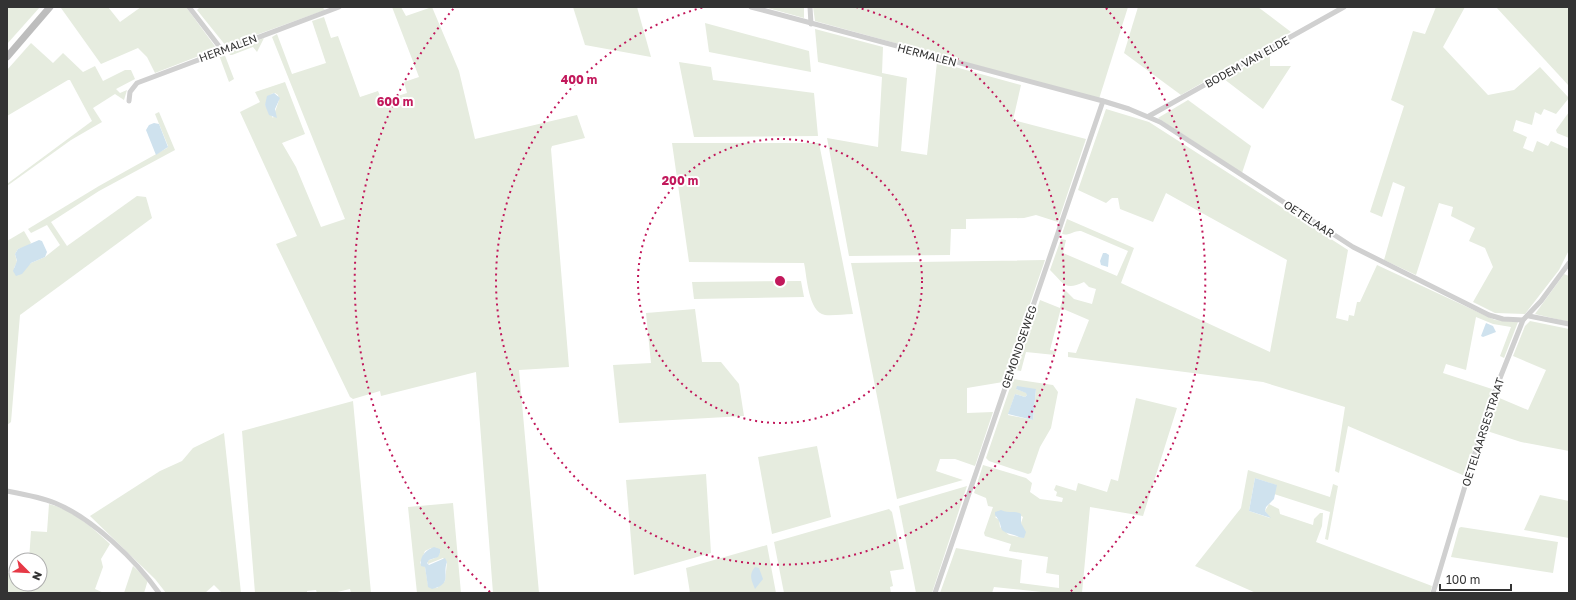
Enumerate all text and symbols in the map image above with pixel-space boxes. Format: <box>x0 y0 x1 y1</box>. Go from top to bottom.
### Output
street label: HERMALEN <box>197 31 259 64</box>
street label: BODEM VAN ELDE <box>1202 33 1291 90</box>
street label: HERMALEN <box>896 40 958 69</box>
text: 400 m <box>561 72 597 87</box>
text: 600 m <box>377 94 413 109</box>
text: 200 m <box>662 173 698 188</box>
street label: OETELAAR <box>1282 197 1337 240</box>
centre of rings <box>773 274 787 288</box>
street label: GEMONDSEWEG <box>998 303 1039 390</box>
street label: OETELAARSESTRAAT <box>1459 376 1506 488</box>
north arrow <box>8 552 48 592</box>
scale bar <box>1440 566 1511 592</box>
text: N <box>30 570 45 583</box>
text: 100 m <box>1446 572 1480 587</box>

